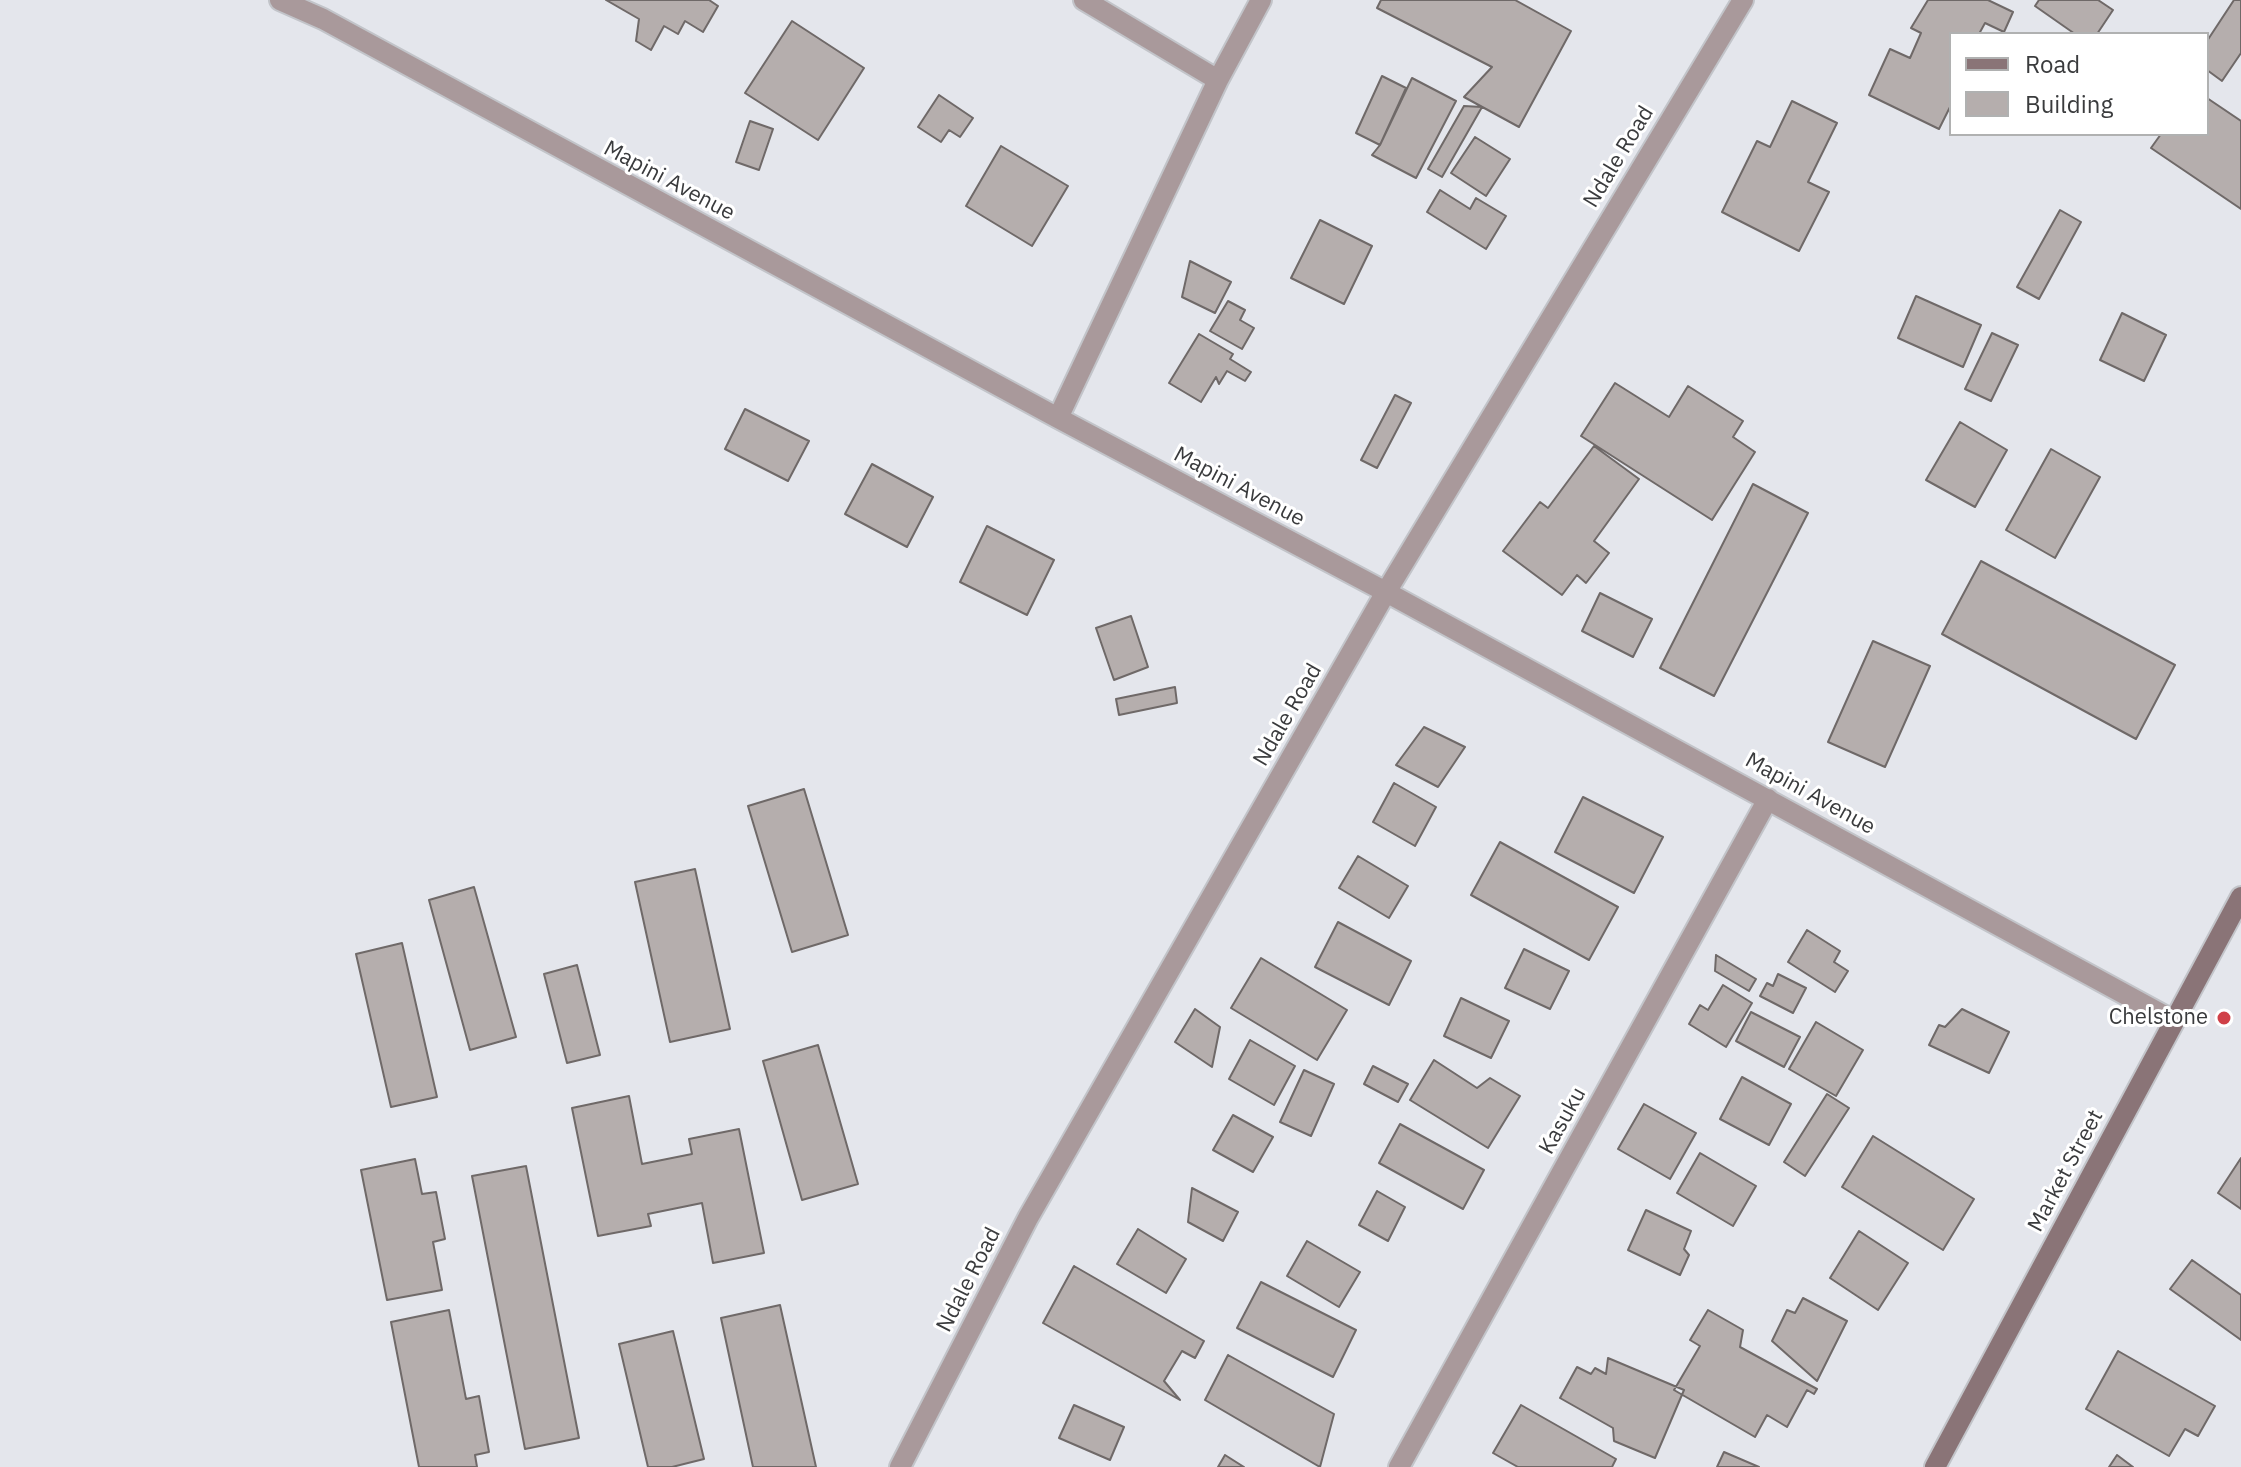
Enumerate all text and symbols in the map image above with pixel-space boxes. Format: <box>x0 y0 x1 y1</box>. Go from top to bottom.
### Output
legend <box>1949 32 2209 136</box>
text: Road <box>2025 48 2080 80</box>
text: Building <box>2025 88 2113 120</box>
street label: Ndale Road <box>1578 101 1660 213</box>
street label: Mapini Avenue <box>599 135 739 227</box>
street label: Mapini Avenue <box>1169 441 1309 533</box>
street label: Ndale Road <box>1248 659 1328 771</box>
street label: Mapini Avenue <box>1740 747 1880 841</box>
place label: Chelstone <box>2109 1005 2208 1031</box>
marker: Chelstone <box>2215 1009 2233 1027</box>
street label: Kasuku <box>1534 1083 1592 1159</box>
street label: Market Street <box>2023 1106 2109 1236</box>
street label: Ndale Road <box>931 1223 1007 1337</box>

